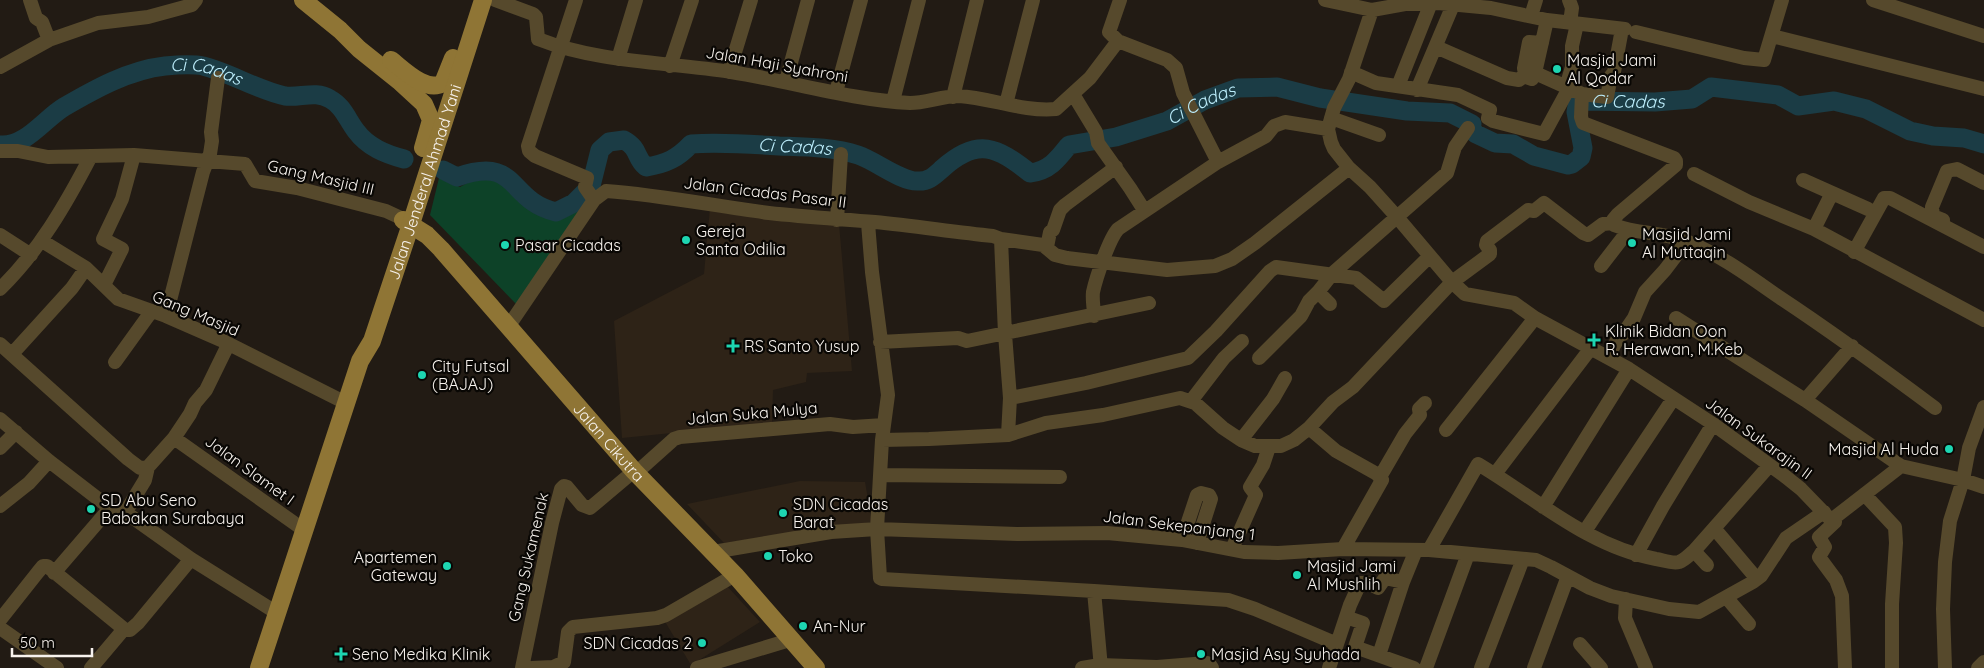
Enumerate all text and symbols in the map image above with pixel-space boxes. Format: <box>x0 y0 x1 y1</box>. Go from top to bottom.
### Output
street label: Jalan Haji Syahroni <box>704 42 850 86</box>
place label: Masjid Jami Al Qodar <box>1567 50 1656 88</box>
water label: Ci Cadas <box>170 53 247 91</box>
marker: Masjid Jami Al Qodar <box>1551 63 1563 75</box>
water label: Ci Cadas <box>1163 77 1240 130</box>
street label: Jalan Jenderal Ahmad Yani <box>383 82 465 282</box>
water label: Ci Cadas <box>1591 89 1667 113</box>
water label: Ci Cadas <box>757 133 834 160</box>
street label: Gang Masjid III <box>266 155 376 199</box>
street label: Jalan Cicadas Pasar II <box>682 172 848 212</box>
place label: Gereja Santa Odilia <box>696 221 786 259</box>
place label: Masjid Jami Al Muttaqin <box>1642 224 1731 262</box>
marker: Gereja Santa Odilia <box>680 234 692 246</box>
place label: Pasar Cicadas <box>515 235 621 255</box>
marker: Masjid Jami Al Muttaqin <box>1626 237 1638 249</box>
marker: Pasar Cicadas <box>499 239 511 251</box>
street label: Gang Masjid <box>150 286 242 340</box>
place label: Klinik Bidan Oon R. Herawan, M.Keb <box>1605 321 1743 359</box>
marker: Klinik Bidan Oon R. Herawan, M.Keb <box>1587 333 1601 347</box>
place label: RS Santo Yusup <box>744 336 859 356</box>
marker: RS Santo Yusup <box>726 339 740 353</box>
place label: City Futsal (BAJAJ) <box>432 356 509 394</box>
marker: City Futsal (BAJAJ) <box>416 369 428 381</box>
street label: Jalan Sukarajin II <box>1702 393 1816 483</box>
street label: Jalan Suka Mulya <box>686 397 818 429</box>
street label: Jalan Cikutra <box>569 398 649 486</box>
street label: Jalan Slamet I <box>201 431 299 509</box>
place label: Masjid Al Huda <box>1828 439 1939 459</box>
marker: Masjid Al Huda <box>1943 443 1955 455</box>
place label: SD Abu Seno Babakan Surabaya <box>101 490 244 528</box>
street label: Gang Sukamenak <box>503 490 553 624</box>
place label: SDN Cicadas Barat <box>793 494 888 532</box>
marker: SD Abu Seno Babakan Surabaya <box>85 503 97 515</box>
street label: Jalan Sekepanjang 1 <box>1102 506 1256 544</box>
marker: SDN Cicadas Barat <box>777 507 789 519</box>
place label: Toko <box>778 546 813 566</box>
place label: Apartemen Gateway <box>354 547 437 585</box>
marker: Toko <box>762 550 774 562</box>
place label: Masjid Jami Al Mushlih <box>1307 556 1396 594</box>
marker: Apartemen Gateway <box>441 560 453 572</box>
marker: Masjid Jami Al Mushlih <box>1291 569 1303 581</box>
place label: An-Nur <box>813 616 866 636</box>
marker: An-Nur <box>797 620 809 632</box>
scale bar <box>12 626 92 658</box>
text: 50 m <box>20 633 55 652</box>
place label: SDN Cicadas 2 <box>584 633 692 653</box>
marker: SDN Cicadas 2 <box>696 637 708 649</box>
place label: Seno Medika Klinik <box>352 644 490 664</box>
place label: Masjid Asy Syuhada <box>1211 644 1360 664</box>
marker: Seno Medika Klinik <box>334 647 348 661</box>
marker: Masjid Asy Syuhada <box>1195 648 1207 660</box>

